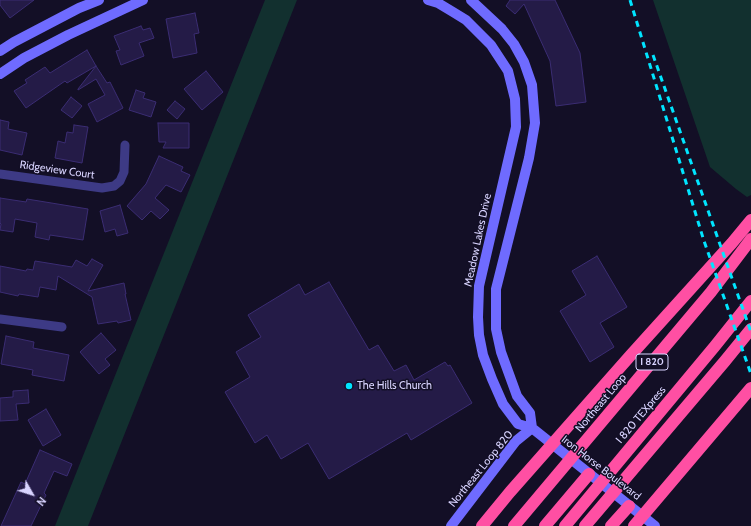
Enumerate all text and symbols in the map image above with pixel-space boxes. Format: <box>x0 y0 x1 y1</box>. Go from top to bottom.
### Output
street label: Ridgeview Court <box>19 158 95 182</box>
street label: Meadow Lakes Drive <box>462 192 494 288</box>
road number: I 820 <box>636 354 668 370</box>
street label: Northeast Loop <box>573 371 629 435</box>
place label: The Hills Church <box>357 379 432 393</box>
marker: The Hills Church <box>344 381 354 391</box>
street label: I 820 TEXpress <box>613 384 669 446</box>
street label: Northeast Loop 820 <box>446 428 516 510</box>
street label: Iron Horse Boulevard <box>559 433 643 503</box>
north arrow <box>12 474 52 514</box>
text: N <box>33 494 49 509</box>

